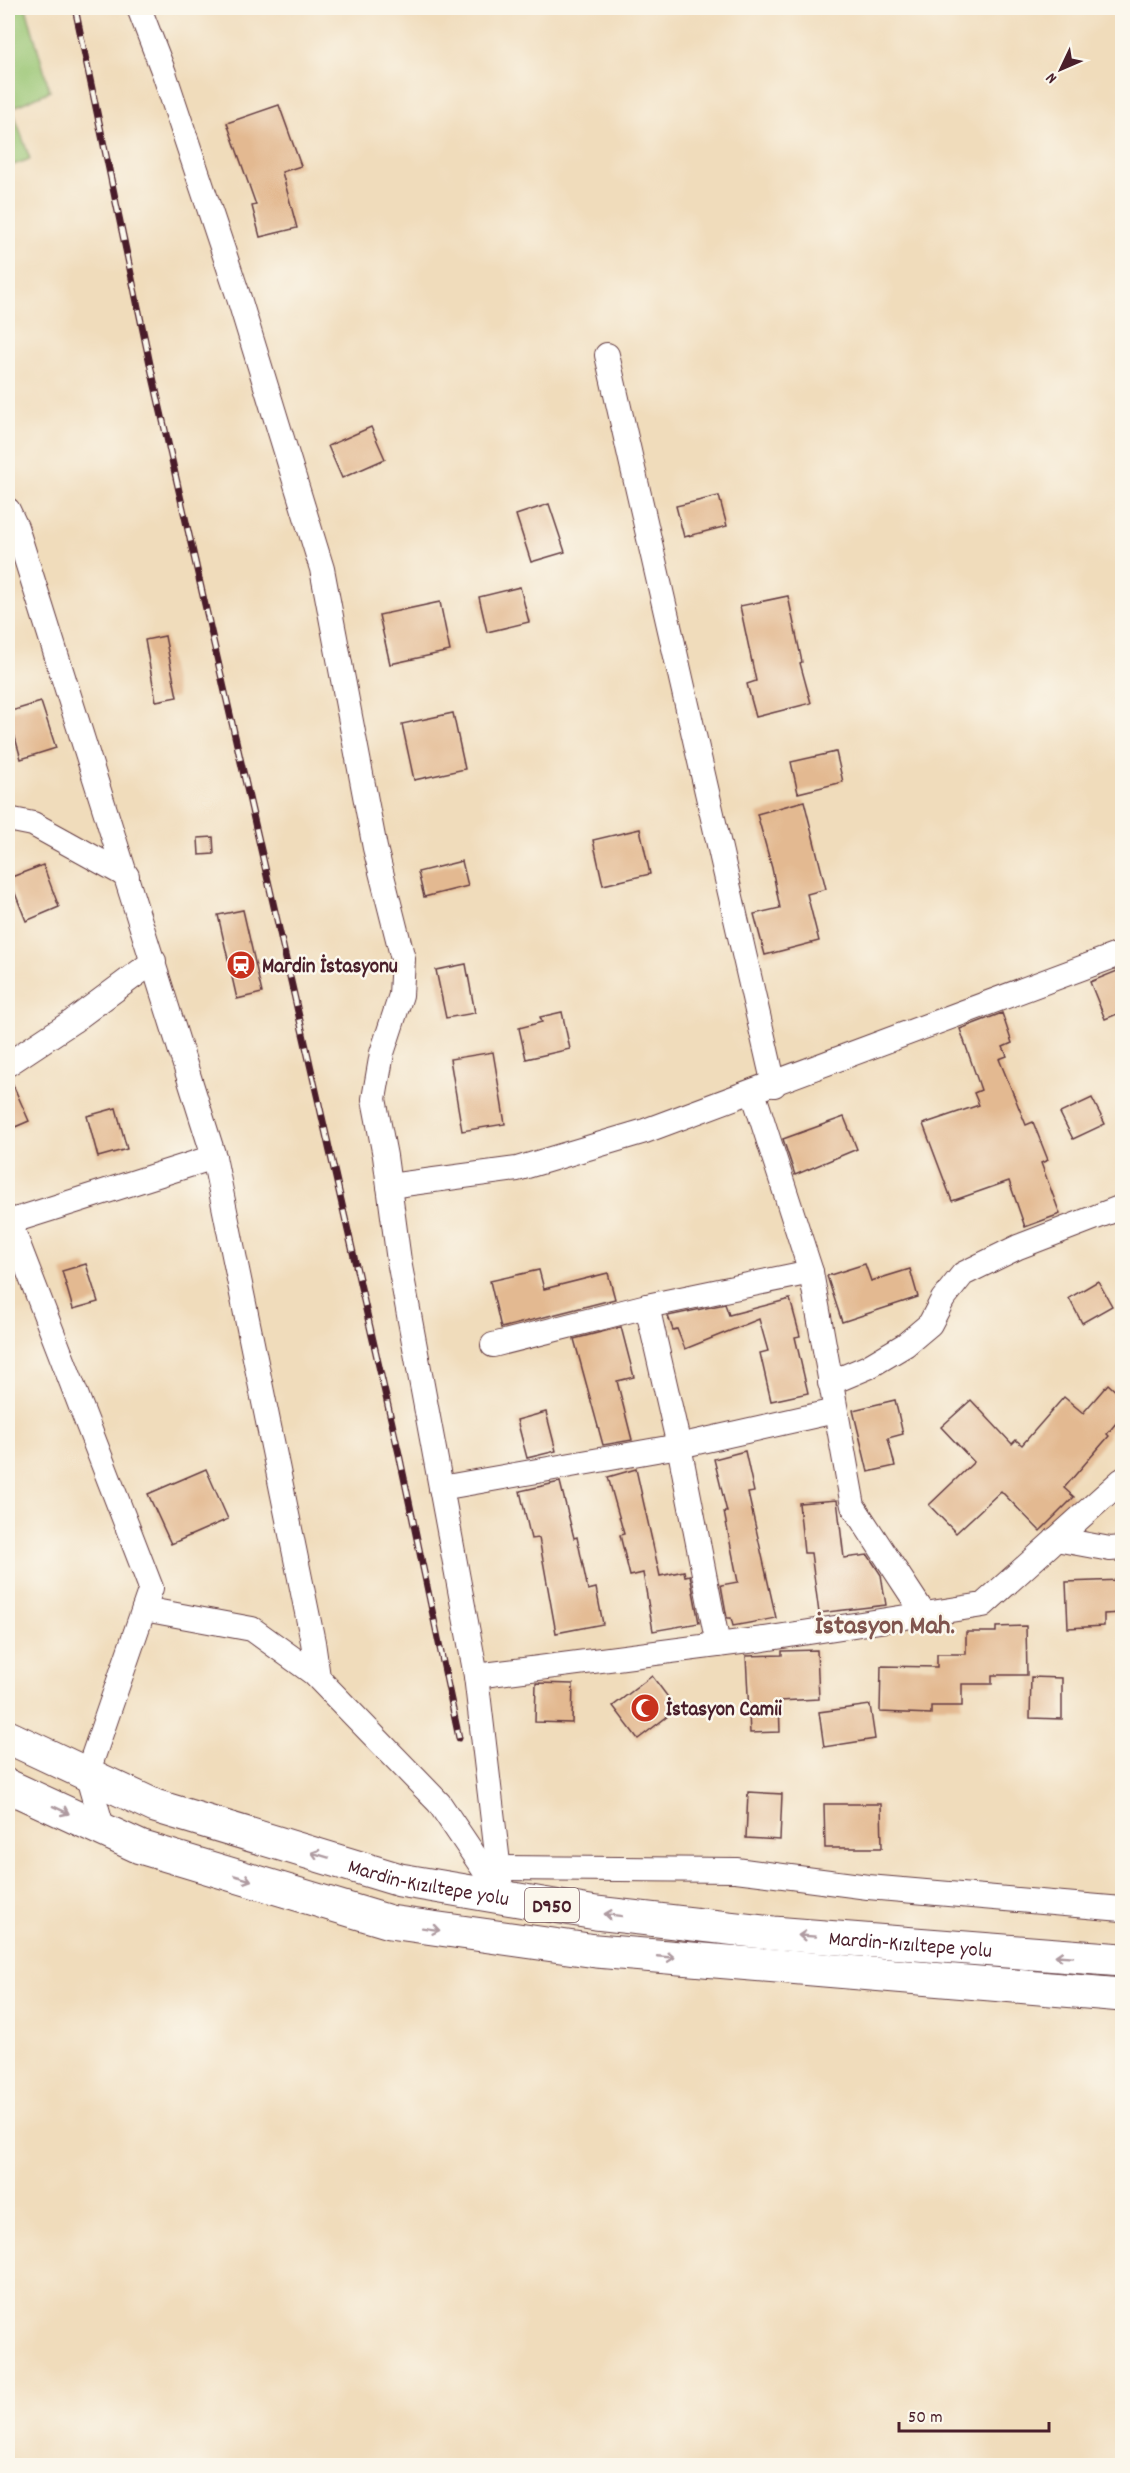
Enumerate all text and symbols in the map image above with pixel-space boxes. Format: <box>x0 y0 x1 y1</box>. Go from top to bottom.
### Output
north arrow <box>1031 39 1091 99</box>
text: N <box>1041 67 1063 89</box>
station icon: Mardin İstasyonu <box>225 949 257 981</box>
place label: Mardin İstasyonu <box>262 953 398 983</box>
district label: İstasyon Mah. <box>815 1608 955 1647</box>
mosque icon: İstasyon Camii <box>629 1692 661 1724</box>
place label: İstasyon Camii <box>666 1696 782 1726</box>
one-way arrow <box>51 1805 69 1817</box>
one-way arrow <box>310 1849 329 1860</box>
street label: Mardin-Kızıltepe yolu <box>344 1853 511 1916</box>
one-way arrow <box>233 1873 252 1884</box>
road number: D950 <box>525 1888 579 1922</box>
one-way arrow <box>604 1909 624 1920</box>
one-way arrow <box>421 1923 440 1934</box>
street label: Mardin-Kızıltepe yolu <box>827 1925 993 1968</box>
one-way arrow <box>797 1930 817 1941</box>
one-way arrow <box>1055 1950 1075 1961</box>
one-way arrow <box>656 1952 676 1963</box>
scale bar <box>899 2395 1049 2433</box>
text: 50 m <box>908 2406 943 2431</box>

